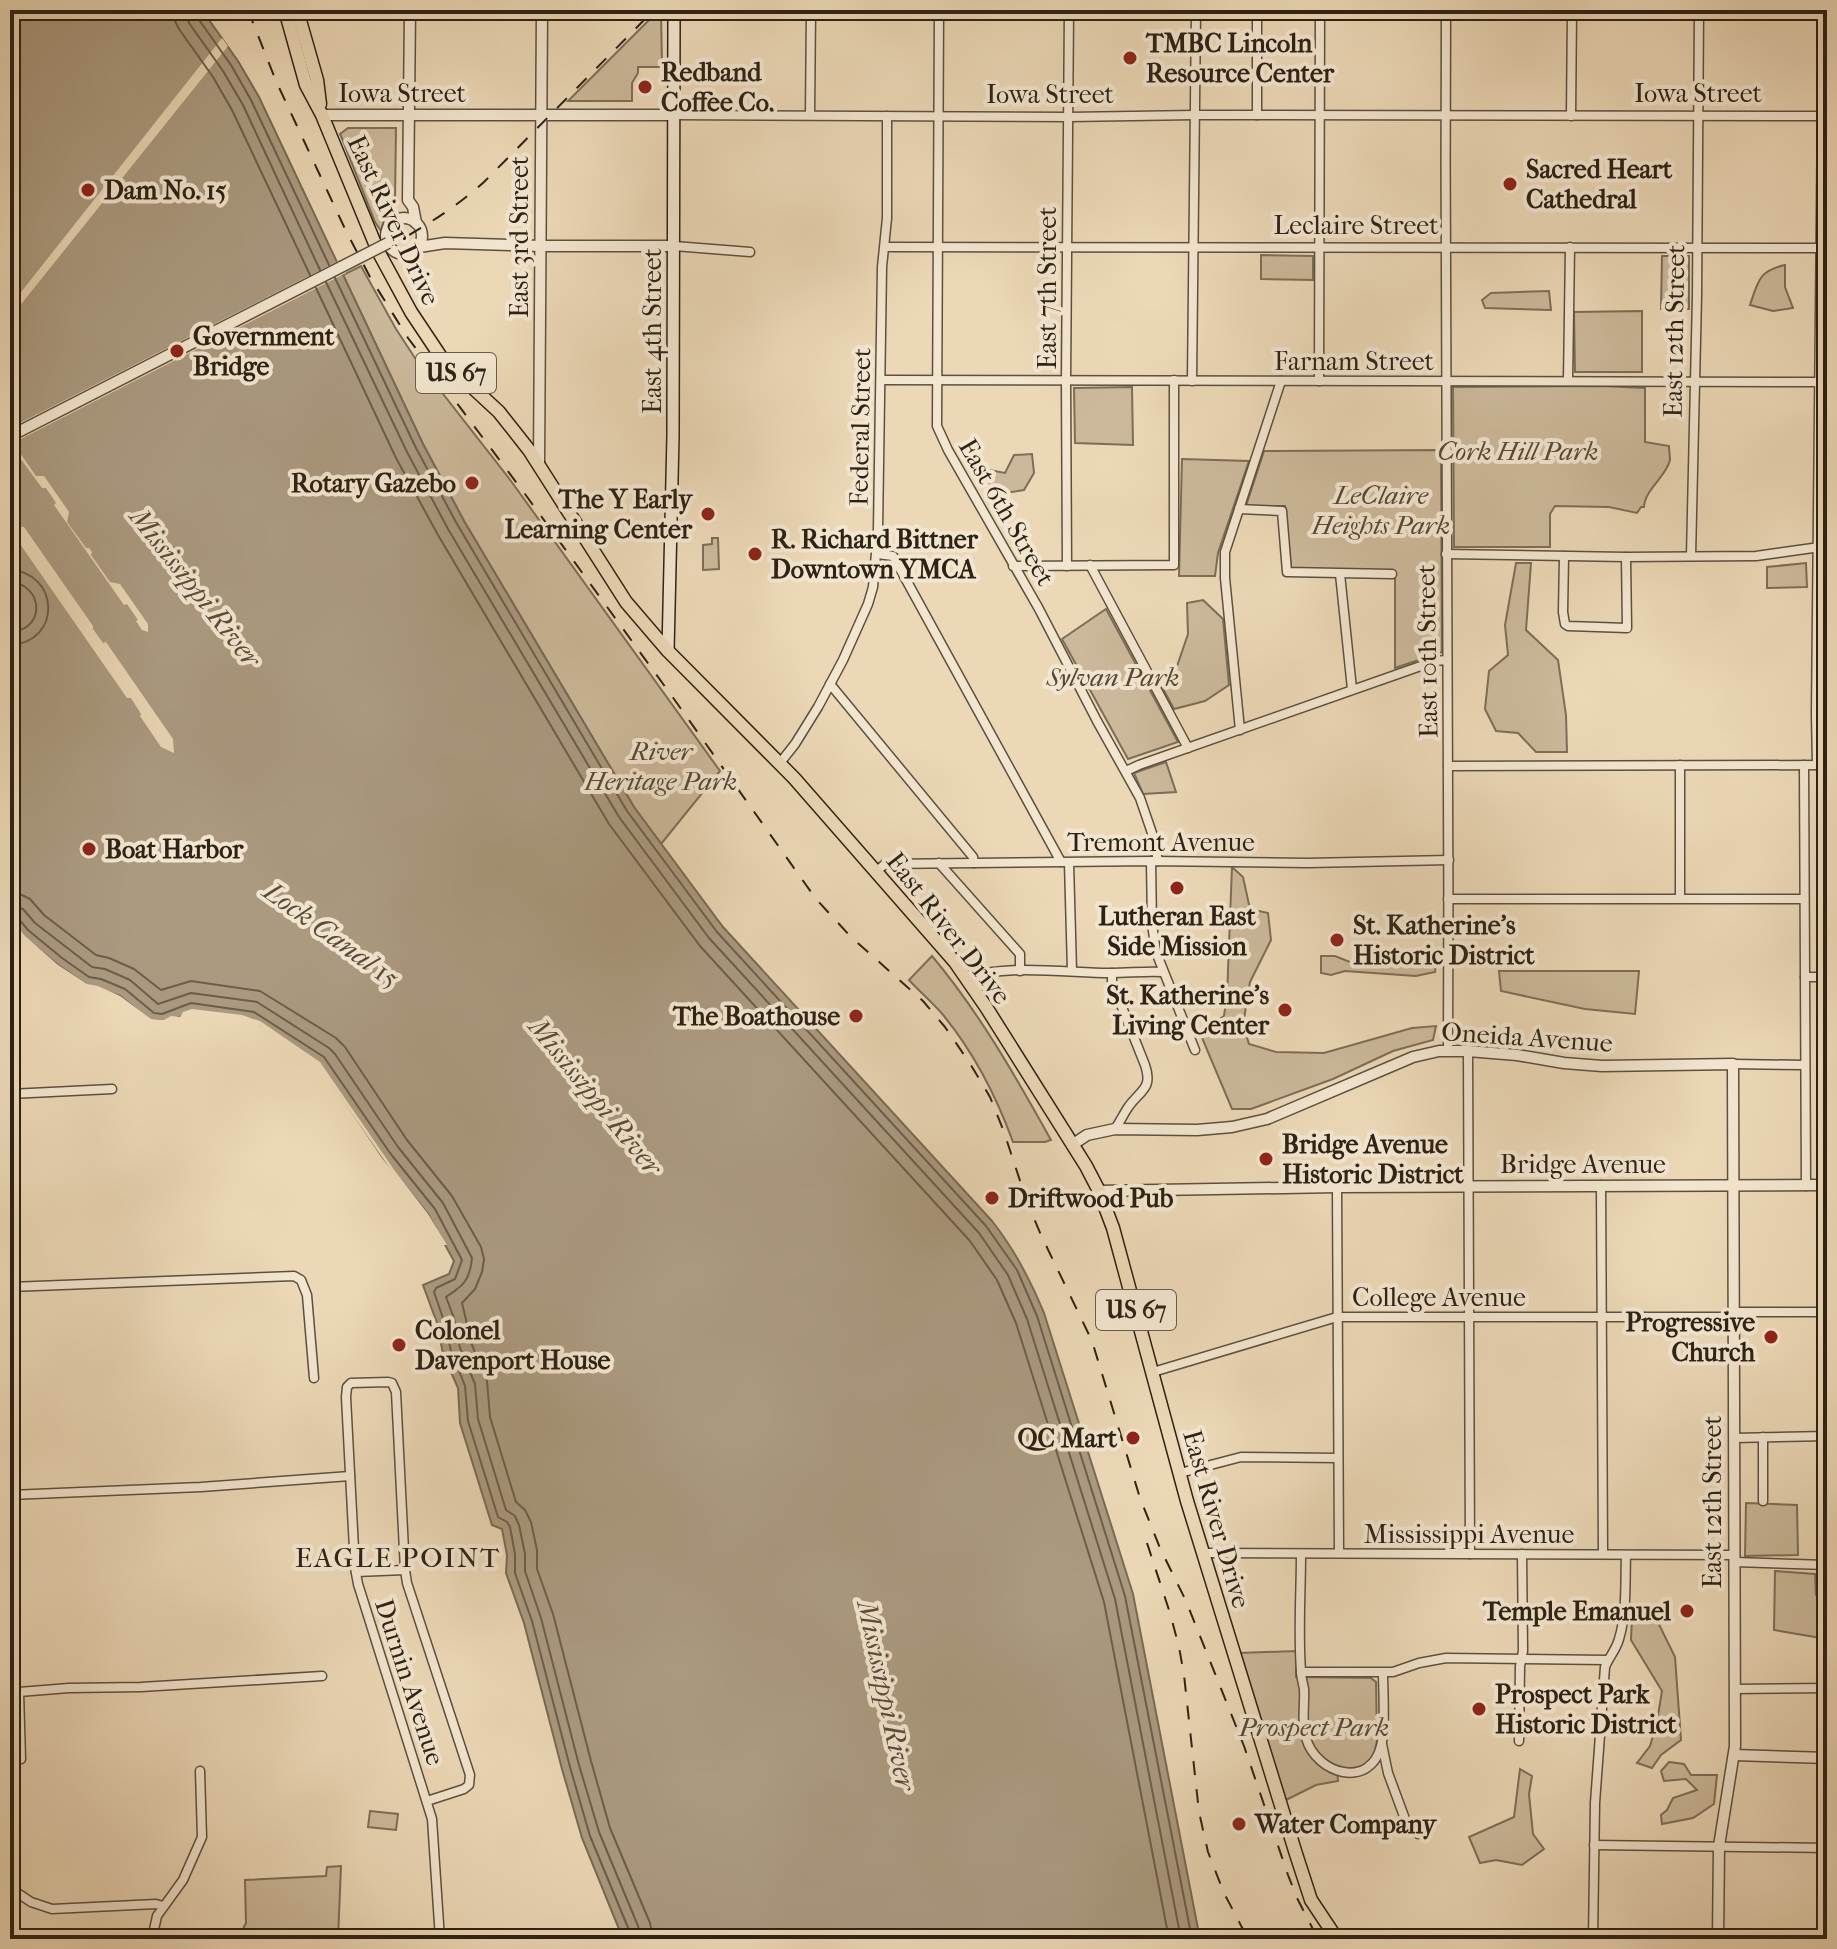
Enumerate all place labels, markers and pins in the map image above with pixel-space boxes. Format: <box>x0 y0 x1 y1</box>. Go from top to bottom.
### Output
place label: TMBC Lincoln Resource Center <box>1145 28 1335 89</box>
marker: TMBC Lincoln Resource Center <box>1121 49 1139 67</box>
place label: Redband Coffee Co. <box>661 57 774 118</box>
marker: Redband Coffee Co. <box>636 78 654 96</box>
place label: Sacred Heart Cathedral <box>1526 154 1673 215</box>
place label: Dam No. 15 <box>104 175 227 206</box>
marker: Sacred Heart Cathedral <box>1501 175 1519 193</box>
marker: Dam No. 15 <box>79 181 97 199</box>
place label: Government Bridge <box>193 321 335 382</box>
marker: Government Bridge <box>168 342 186 360</box>
place label: Rotary Gazebo <box>291 468 456 499</box>
marker: Rotary Gazebo <box>463 474 481 492</box>
place label: The Y Early Learning Center <box>504 484 694 545</box>
marker: The Y Early Learning Center <box>699 505 717 523</box>
place label: R. Richard Bittner Downtown YMCA <box>771 524 979 585</box>
marker: R. Richard Bittner Downtown YMCA <box>746 545 764 563</box>
place label: Boat Harbor <box>105 834 244 865</box>
marker: Boat Harbor <box>80 840 98 858</box>
marker: Lutheran East Side Mission <box>1168 879 1186 897</box>
place label: Lutheran East Side Mission <box>1098 901 1256 962</box>
place label: St. Katherine's Historic District <box>1353 910 1535 971</box>
marker: St. Katherine's Historic District <box>1328 931 1346 949</box>
place label: St. Katherine's Living Center <box>1106 980 1270 1041</box>
place label: The Boathouse <box>672 1001 840 1032</box>
marker: St. Katherine's Living Center <box>1276 1001 1294 1019</box>
marker: The Boathouse <box>847 1007 865 1025</box>
place label: Bridge Avenue Historic District <box>1282 1129 1464 1190</box>
marker: Bridge Avenue Historic District <box>1257 1150 1275 1168</box>
place label: Driftwood Pub <box>1008 1183 1174 1214</box>
marker: Driftwood Pub <box>983 1189 1001 1207</box>
place label: Progressive Church <box>1626 1307 1755 1368</box>
place label: Colonel Davenport House <box>415 1315 611 1376</box>
marker: Progressive Church <box>1762 1328 1780 1346</box>
marker: Colonel Davenport House <box>390 1336 408 1354</box>
place label: QC Mart <box>1018 1423 1118 1454</box>
marker: QC Mart <box>1124 1429 1142 1447</box>
place label: Temple Emanuel <box>1482 1596 1672 1627</box>
marker: Temple Emanuel <box>1678 1602 1696 1620</box>
place label: Prospect Park Historic District <box>1495 1679 1677 1740</box>
marker: Prospect Park Historic District <box>1470 1700 1488 1718</box>
place label: Water Company <box>1254 1809 1438 1840</box>
marker: Water Company <box>1230 1815 1248 1833</box>

